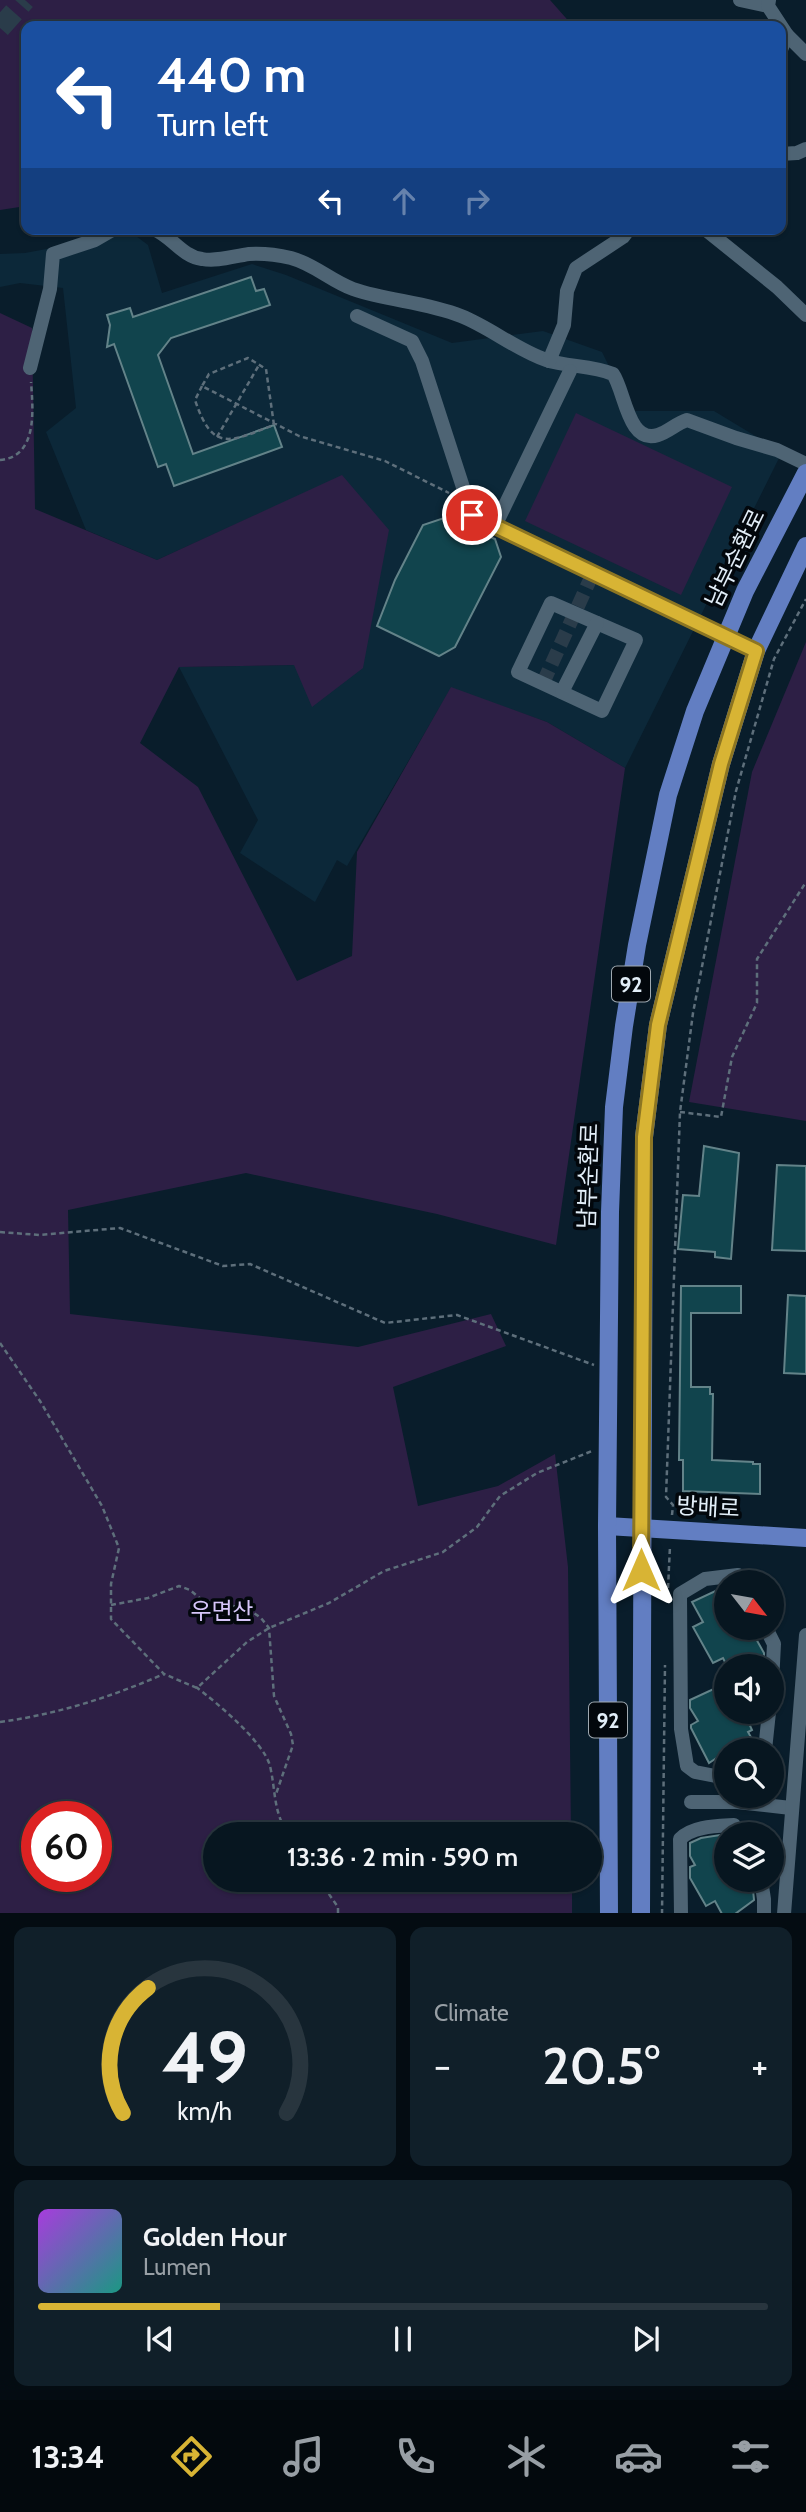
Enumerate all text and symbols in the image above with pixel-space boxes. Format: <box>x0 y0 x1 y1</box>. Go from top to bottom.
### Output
text: 440 m <box>157 45 306 104</box>
icon: left <box>42 49 133 140</box>
text: Turn left <box>157 105 268 144</box>
icon: left <box>312 182 350 220</box>
icon: ahead <box>385 182 423 220</box>
icon: right <box>458 182 496 220</box>
pin <box>442 485 502 545</box>
icon: arrive <box>453 496 491 534</box>
street label: 남부순환로 <box>699 504 771 612</box>
road number: 92 <box>612 967 650 1002</box>
street label: 남부순환로 <box>572 1123 604 1229</box>
street label: 방배로 <box>676 1491 740 1523</box>
position arrow <box>604 1533 678 1607</box>
north arrow <box>714 1570 784 1640</box>
map controls <box>714 1570 784 1892</box>
park label: 우면산 <box>190 1597 254 1625</box>
button: sound <box>714 1654 784 1724</box>
road number: 92 <box>589 1702 627 1738</box>
button: search <box>714 1738 784 1808</box>
speed limit sign: 60 <box>21 1801 112 1892</box>
button: layers <box>714 1822 784 1892</box>
text: 13:36 · 2 min · 590 m <box>287 1841 518 1873</box>
text: Climate <box>434 1999 509 2027</box>
text: 49 <box>162 2013 248 2101</box>
text: 20.5° <box>542 2034 660 2097</box>
text: − <box>434 2042 451 2089</box>
text: + <box>751 2042 768 2089</box>
text: km/h <box>178 2095 232 2125</box>
text: Golden Hour <box>143 2221 286 2253</box>
text: Lumen <box>143 2253 211 2281</box>
icon: previous <box>141 2320 179 2358</box>
icon: pause <box>384 2320 422 2358</box>
icon: next <box>627 2320 665 2358</box>
icon: directions <box>167 2432 216 2481</box>
icon: music <box>279 2432 328 2481</box>
icon: phone <box>391 2432 440 2481</box>
icon: climate <box>502 2432 551 2481</box>
icon: car <box>614 2432 663 2481</box>
icon: filters <box>726 2432 775 2481</box>
text: 13:34 <box>31 2437 105 2476</box>

